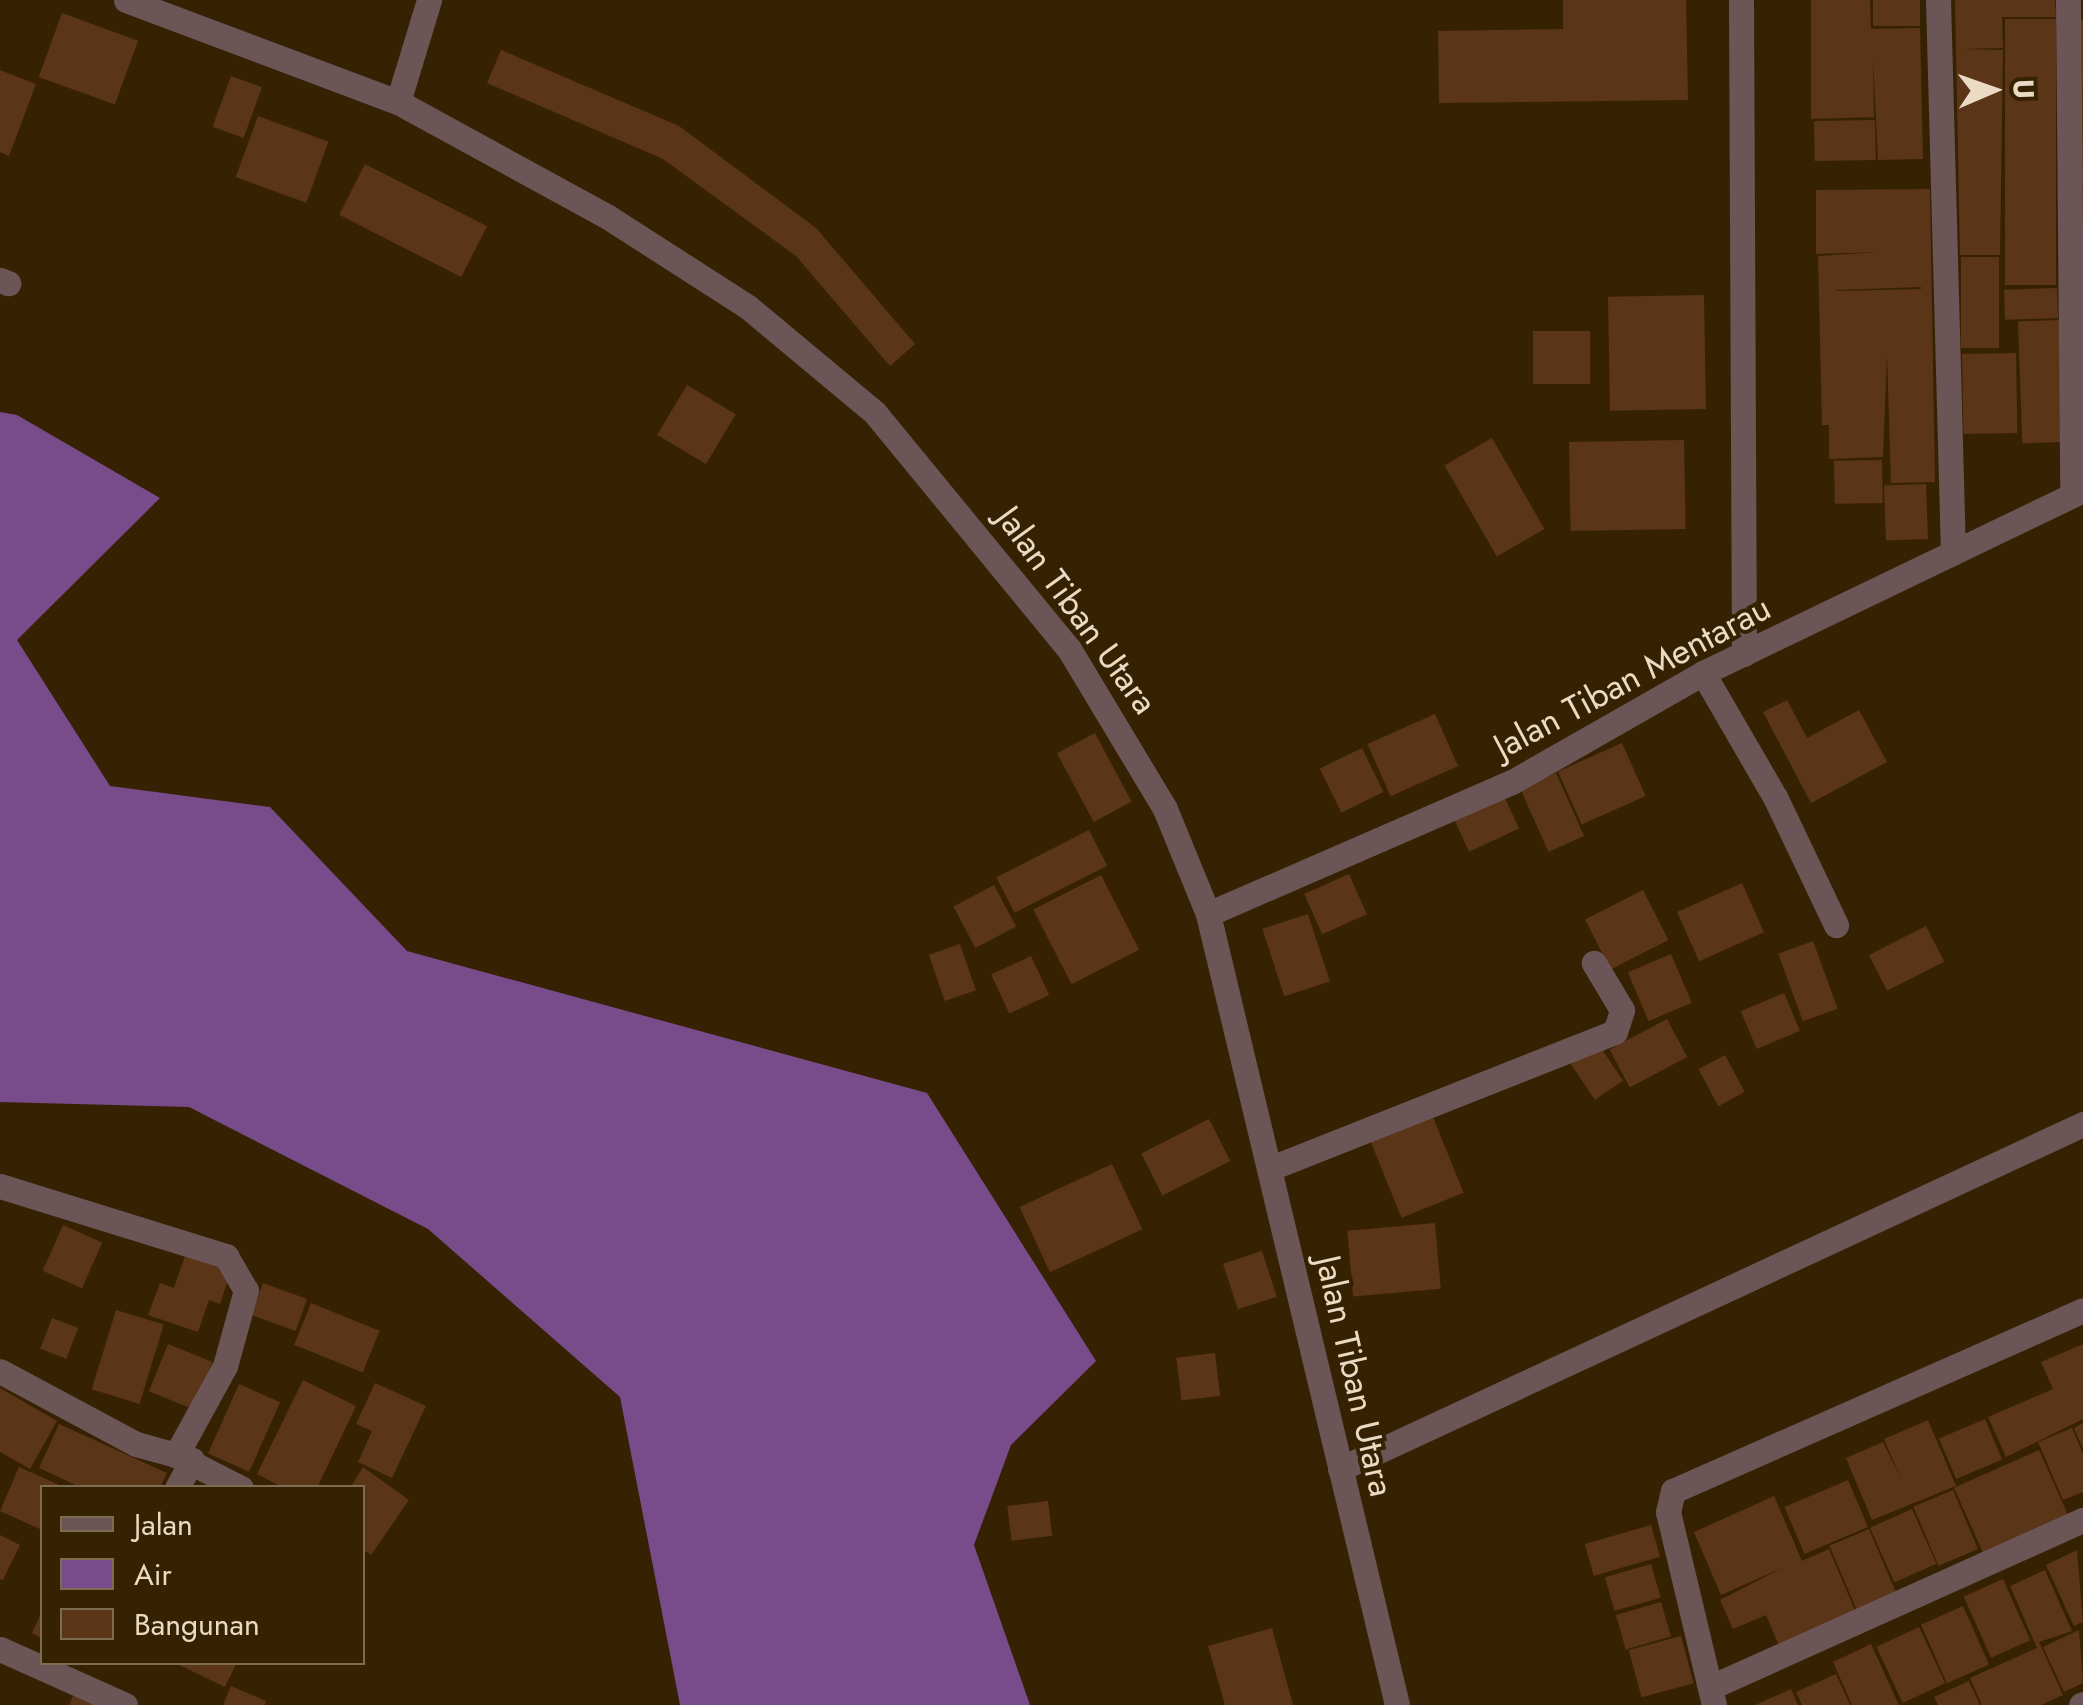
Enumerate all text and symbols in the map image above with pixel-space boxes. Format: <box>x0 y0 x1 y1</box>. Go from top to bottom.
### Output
north arrow <box>1943 40 2043 140</box>
text: U <box>2003 78 2044 99</box>
street label: Jalan Tiban Utara <box>988 498 1166 722</box>
street label: Jalan Tiban Mentarau <box>1487 586 1777 768</box>
street label: Jalan Tiban Utara <box>1307 1251 1403 1501</box>
legend <box>40 1485 365 1665</box>
text: Jalan <box>134 1503 193 1546</box>
text: Air <box>134 1553 172 1596</box>
text: Bangunan <box>134 1603 260 1646</box>

